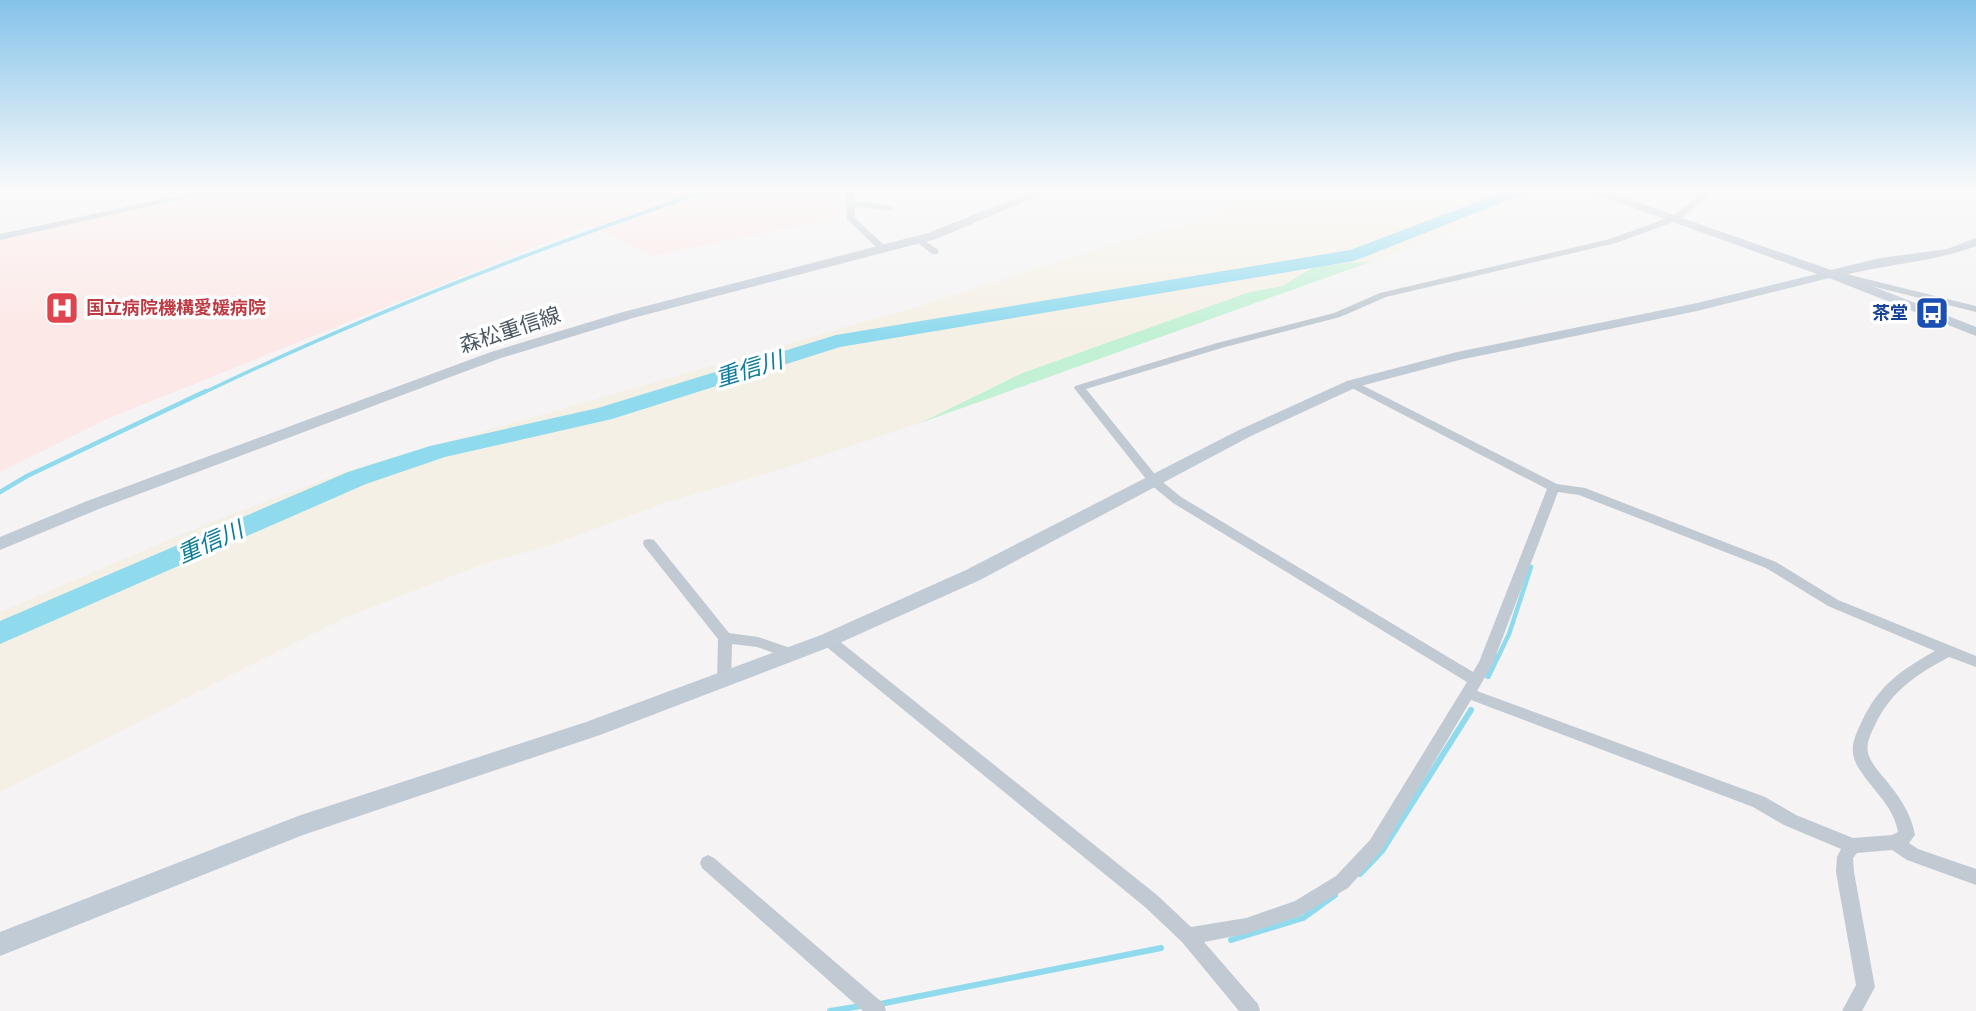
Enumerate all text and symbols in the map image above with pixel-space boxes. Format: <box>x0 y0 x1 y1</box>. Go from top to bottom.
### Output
hospital icon: 国立病院機構愛媛病院 <box>43 289 81 327</box>
bus stop icon: 茶堂 <box>1913 294 1951 332</box>
place label: 国立病院機構愛媛病院 <box>86 295 266 319</box>
street label: 森松重信線 <box>455 300 564 359</box>
place label: 茶堂 <box>1872 300 1908 324</box>
water label: 重信川 <box>711 342 789 393</box>
water label: 重信川 <box>172 511 250 570</box>

